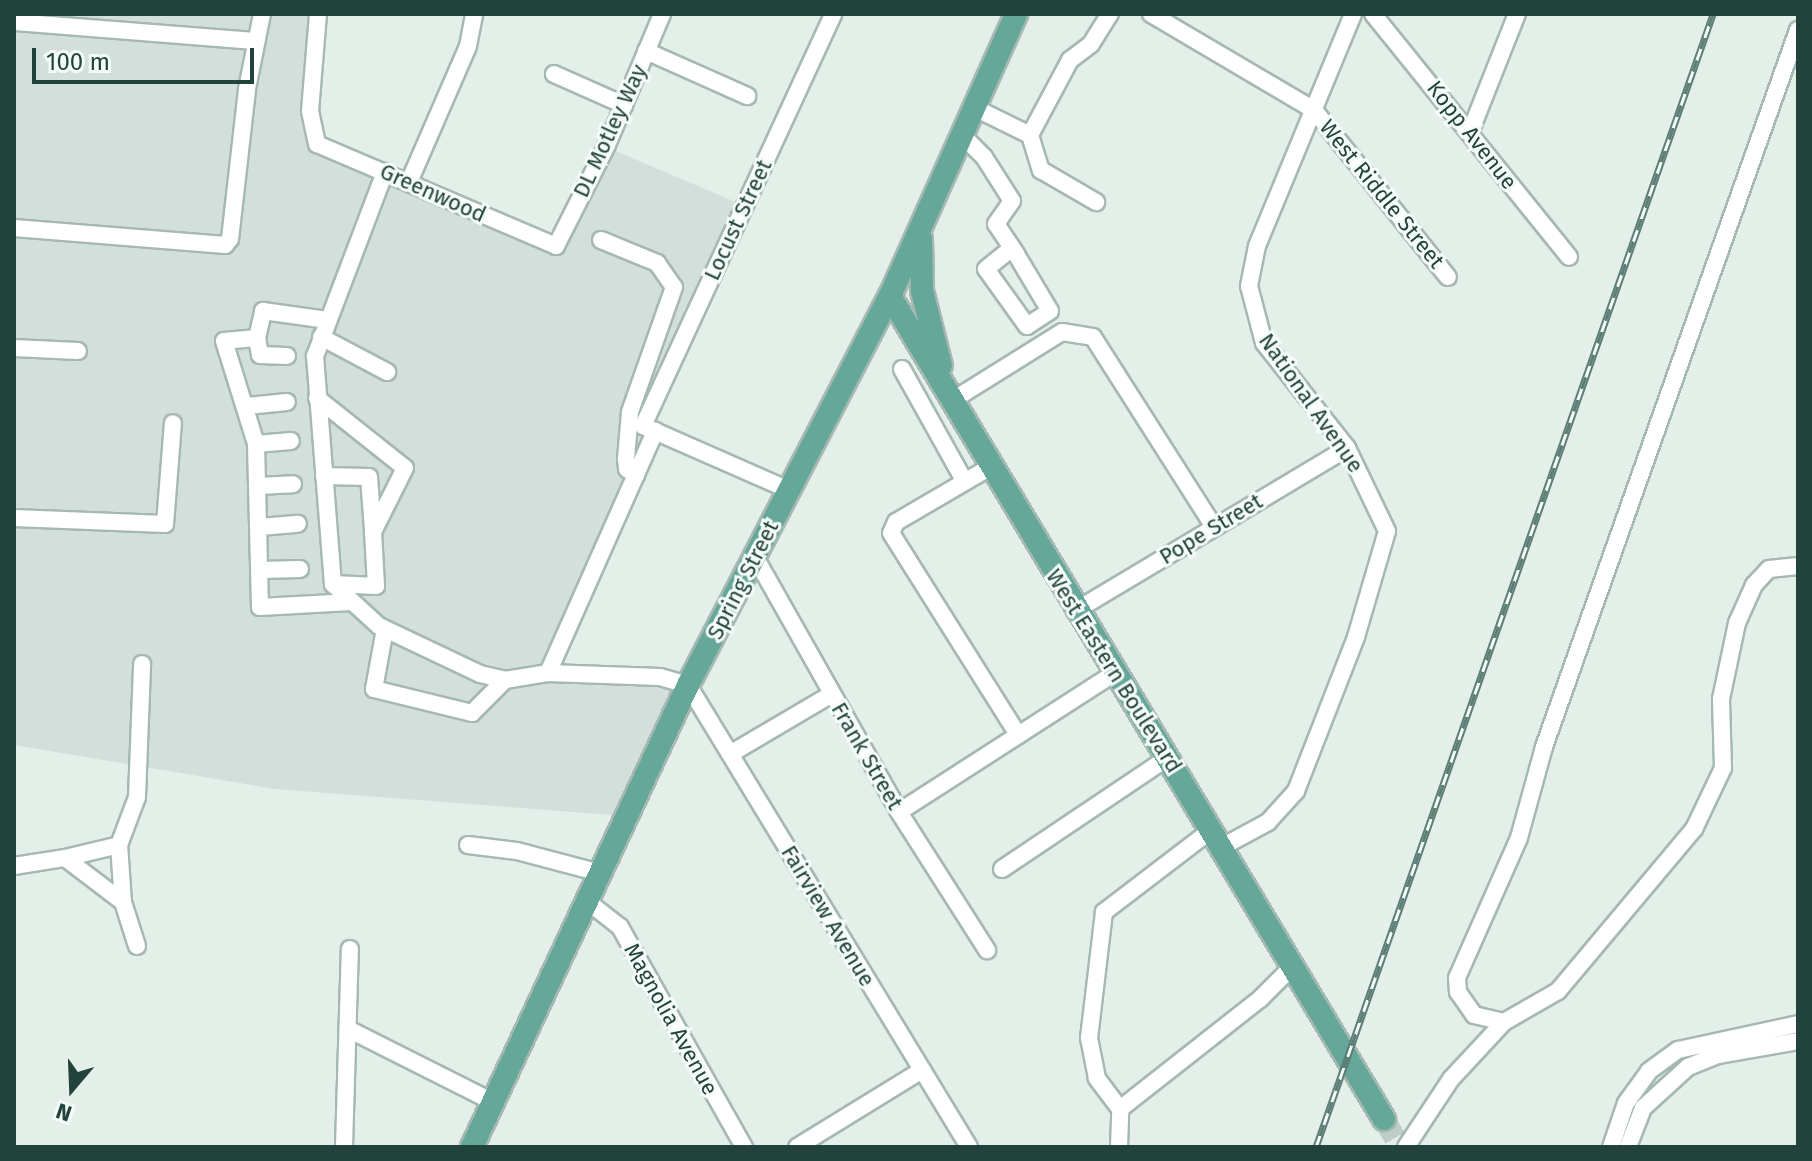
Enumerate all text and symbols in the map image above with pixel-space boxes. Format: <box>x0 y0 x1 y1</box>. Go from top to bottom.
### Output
scale bar <box>36 32 258 82</box>
text: 100 m <box>46 48 110 76</box>
street label: DL Motley Way <box>568 60 652 202</box>
street label: Kopp Avenue <box>1421 75 1523 195</box>
street label: West Riddle Street <box>1314 114 1450 274</box>
street label: Locust Street <box>699 155 777 285</box>
street label: Greenwood <box>376 158 490 228</box>
street label: National Avenue <box>1253 328 1369 478</box>
street label: Pope Street <box>1155 488 1267 570</box>
street label: Spring Street <box>702 516 784 644</box>
street label: West Eastern Boulevard <box>1041 564 1187 778</box>
street label: Frank Street <box>826 698 908 814</box>
street label: Fairview Avenue <box>776 841 880 991</box>
street label: Magnolia Avenue <box>618 938 724 1100</box>
north arrow <box>32 1049 112 1129</box>
text: N <box>53 1097 75 1127</box>

